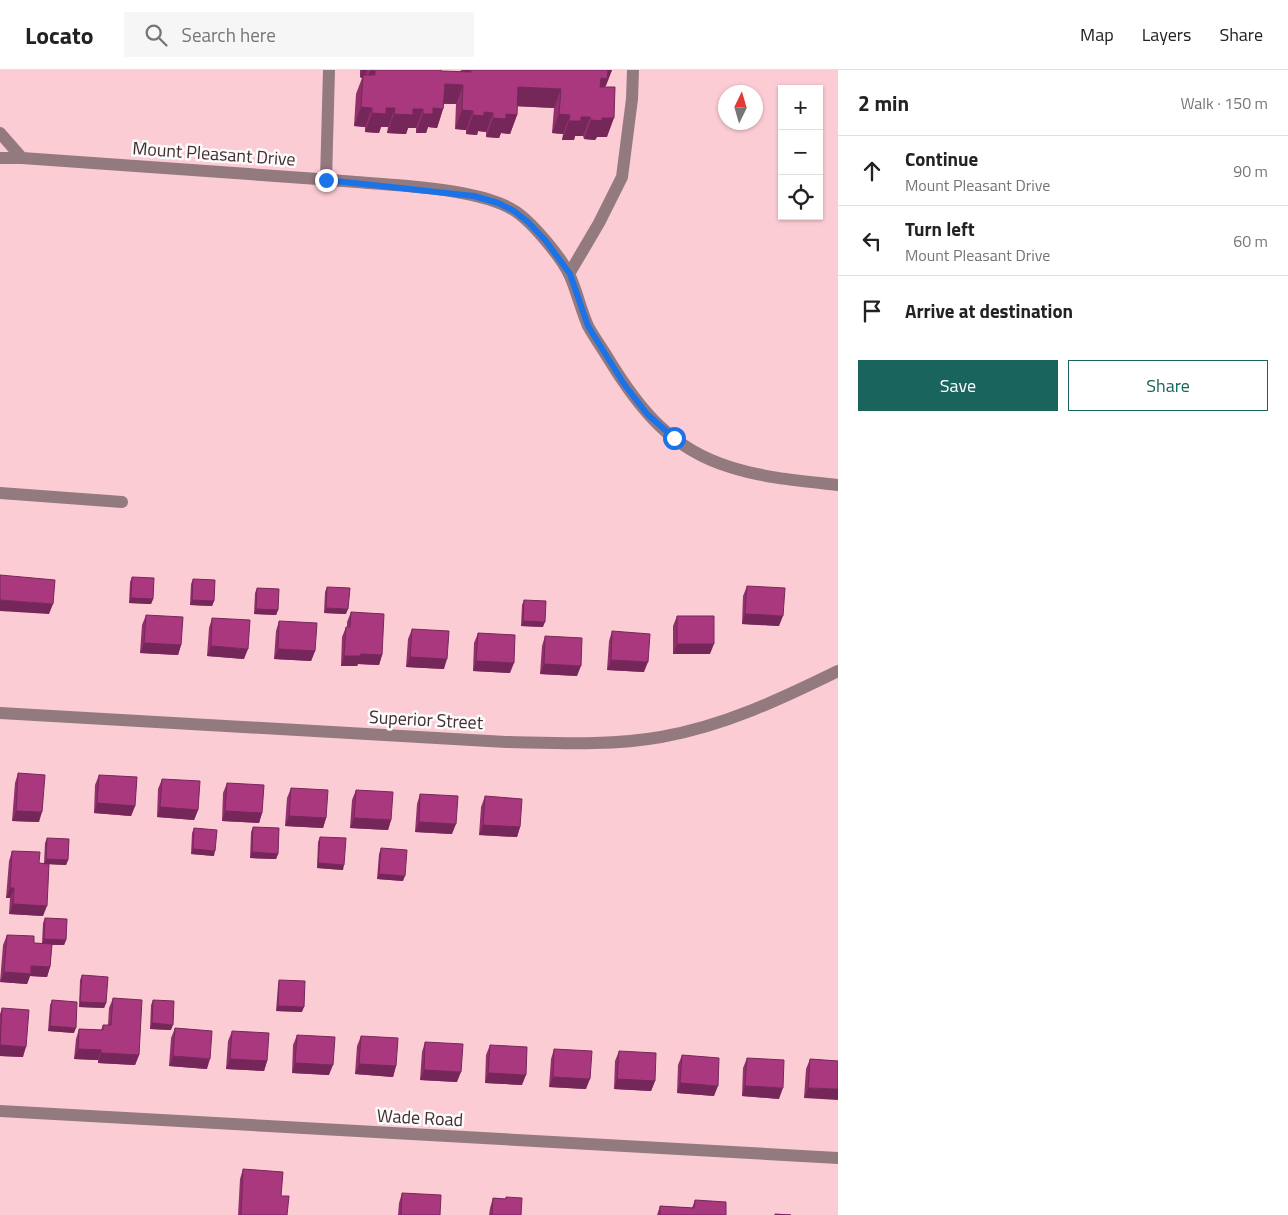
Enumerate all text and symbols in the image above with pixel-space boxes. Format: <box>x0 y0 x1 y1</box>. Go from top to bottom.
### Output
search box <box>124 12 474 57</box>
text: Locato <box>25 17 94 53</box>
text: Search here <box>182 20 276 49</box>
icon: search <box>142 21 170 49</box>
text: Map <box>1080 21 1114 48</box>
text: Layers <box>1142 21 1191 48</box>
text: Share <box>1219 21 1263 48</box>
north arrow <box>718 85 763 130</box>
map controls <box>778 85 823 220</box>
button: + <box>778 85 823 130</box>
text: 2 min <box>858 87 909 119</box>
text: Walk · 150 m <box>1180 91 1268 115</box>
button: − <box>778 130 823 175</box>
street label: Mount Pleasant Drive <box>132 134 297 173</box>
text: Continue <box>905 144 978 173</box>
icon: ahead <box>858 157 886 185</box>
text: 90 m <box>1233 159 1268 183</box>
route end <box>315 169 338 192</box>
text: Mount Pleasant Drive <box>905 173 1050 197</box>
button: locate <box>778 175 823 220</box>
text: Turn left <box>905 214 975 243</box>
icon: left <box>858 227 886 255</box>
text: 60 m <box>1233 229 1268 253</box>
text: Mount Pleasant Drive <box>905 243 1050 267</box>
text: Arrive at destination <box>905 296 1073 325</box>
icon: arrive <box>858 297 886 325</box>
button: Save <box>858 360 1058 411</box>
button: Share <box>1068 360 1268 411</box>
route start <box>663 427 686 450</box>
street label: Superior Street <box>368 703 484 736</box>
street label: Wade Road <box>376 1102 464 1133</box>

